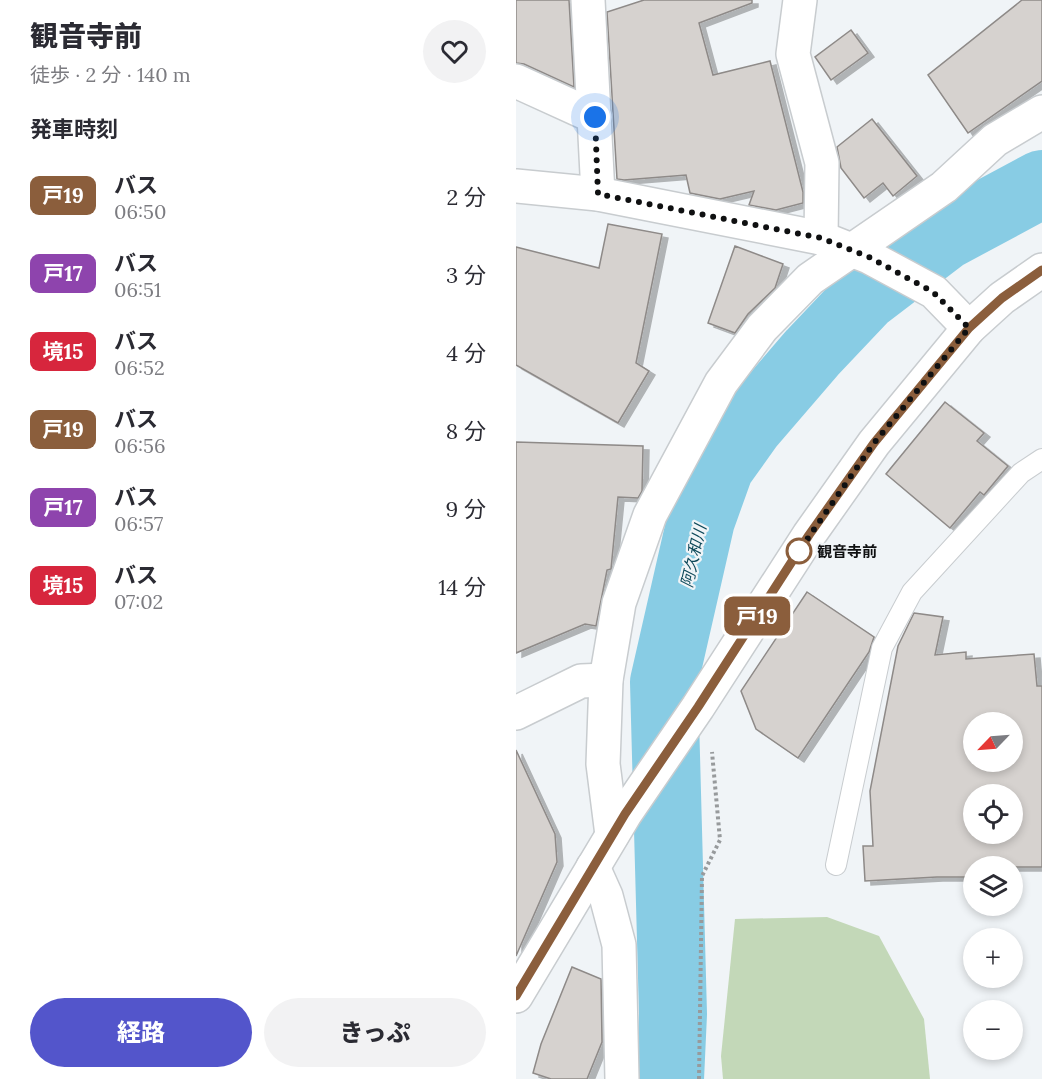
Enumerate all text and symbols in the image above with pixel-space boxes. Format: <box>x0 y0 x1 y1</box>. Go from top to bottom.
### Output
text: 観音寺前 <box>30 18 142 54</box>
button: heart <box>423 20 486 83</box>
text: 徒歩 · 2 分 · 140 m <box>30 62 191 87</box>
your location <box>580 102 610 132</box>
text: 発車時刻 <box>30 115 118 143</box>
text: バス <box>114 171 158 199</box>
text: 戸19 <box>42 182 84 209</box>
text: 2 分 <box>446 183 486 211</box>
text: 06:50 <box>114 199 166 224</box>
text: バス <box>114 249 158 277</box>
text: 戸17 <box>43 260 83 287</box>
text: 3 分 <box>446 261 486 289</box>
text: 06:51 <box>114 277 161 302</box>
text: バス <box>114 327 158 355</box>
text: 境15 <box>43 338 83 365</box>
text: 4 分 <box>446 339 486 367</box>
text: 06:52 <box>114 355 165 380</box>
text: バス <box>114 405 158 433</box>
text: 戸19 <box>42 416 84 443</box>
text: 8 分 <box>446 417 486 445</box>
text: 06:56 <box>114 433 165 458</box>
text: バス <box>114 483 158 511</box>
text: 戸17 <box>43 494 83 521</box>
text: 9 分 <box>445 495 486 523</box>
text: 06:57 <box>114 511 163 536</box>
water label: 阿久和川 <box>676 521 710 589</box>
marker: 観音寺前 <box>786 538 812 564</box>
place label: 観音寺前 <box>817 542 877 561</box>
text: バス <box>114 561 158 589</box>
text: 境15 <box>43 572 83 599</box>
text: 14 分 <box>438 573 486 601</box>
text: 07:02 <box>114 589 163 614</box>
line badge: 戸19 <box>722 596 792 636</box>
text: 戸19 <box>736 603 778 630</box>
north arrow <box>963 712 1023 772</box>
map controls <box>963 712 1023 1060</box>
button: locate <box>963 784 1023 844</box>
button: layers <box>963 856 1023 916</box>
button: + <box>963 928 1023 988</box>
button: 経路 <box>30 998 252 1067</box>
button: きっぷ <box>264 998 486 1067</box>
button: − <box>963 1000 1023 1060</box>

